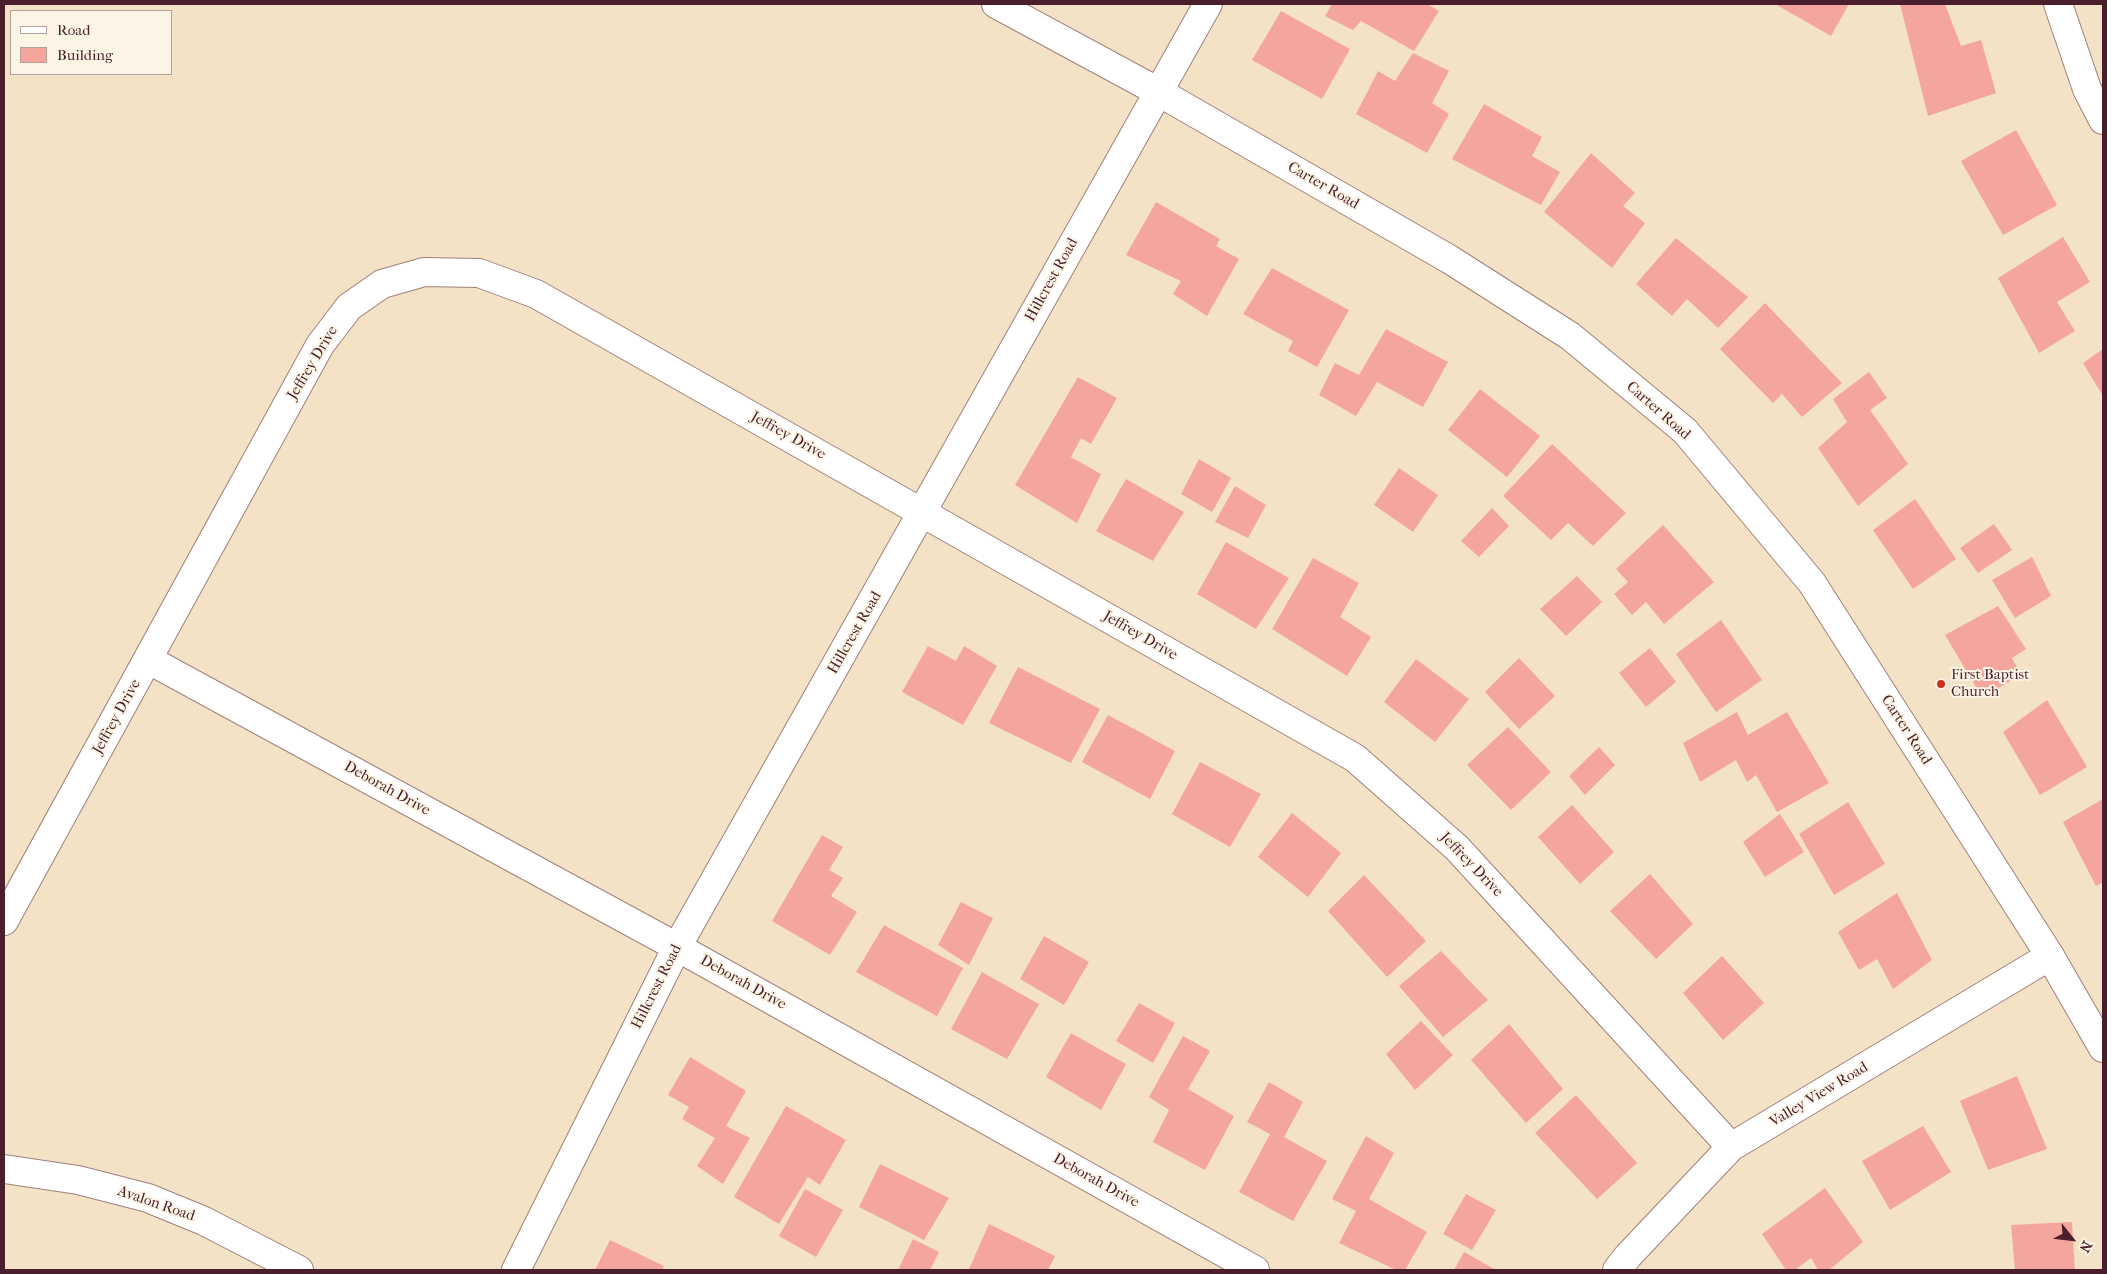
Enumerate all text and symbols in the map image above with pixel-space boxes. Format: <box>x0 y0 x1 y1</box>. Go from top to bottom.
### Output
legend <box>10 10 172 75</box>
text: Road <box>57 21 90 39</box>
text: Building <box>57 46 113 64</box>
street label: Carter Road <box>1284 158 1362 214</box>
street label: Hillcrest Road <box>1022 235 1082 325</box>
street label: Jeffrey Drive <box>284 323 342 403</box>
street label: Carter Road <box>1622 378 1694 444</box>
street label: Jeffrey Drive <box>747 408 829 464</box>
street label: Hillcrest Road <box>824 589 886 677</box>
street label: Jeffrey Drive <box>1100 607 1180 665</box>
place label: First Baptist Church <box>1951 666 2029 701</box>
street label: Jeffrey Drive <box>89 676 145 758</box>
marker: First Baptist Church <box>1935 678 1947 690</box>
street label: Carter Road <box>1877 692 1935 768</box>
street label: Deborah Drive <box>341 758 433 820</box>
street label: Jeffrey Drive <box>1436 829 1506 901</box>
street label: Hillcrest Road <box>628 942 686 1032</box>
street label: Deborah Drive <box>697 952 789 1014</box>
street label: Valley View Road <box>1767 1059 1871 1131</box>
street label: Deborah Drive <box>1050 1150 1142 1212</box>
street label: Avalon Road <box>115 1182 197 1226</box>
north arrow <box>2047 1214 2097 1264</box>
text: N <box>2076 1238 2096 1255</box>

